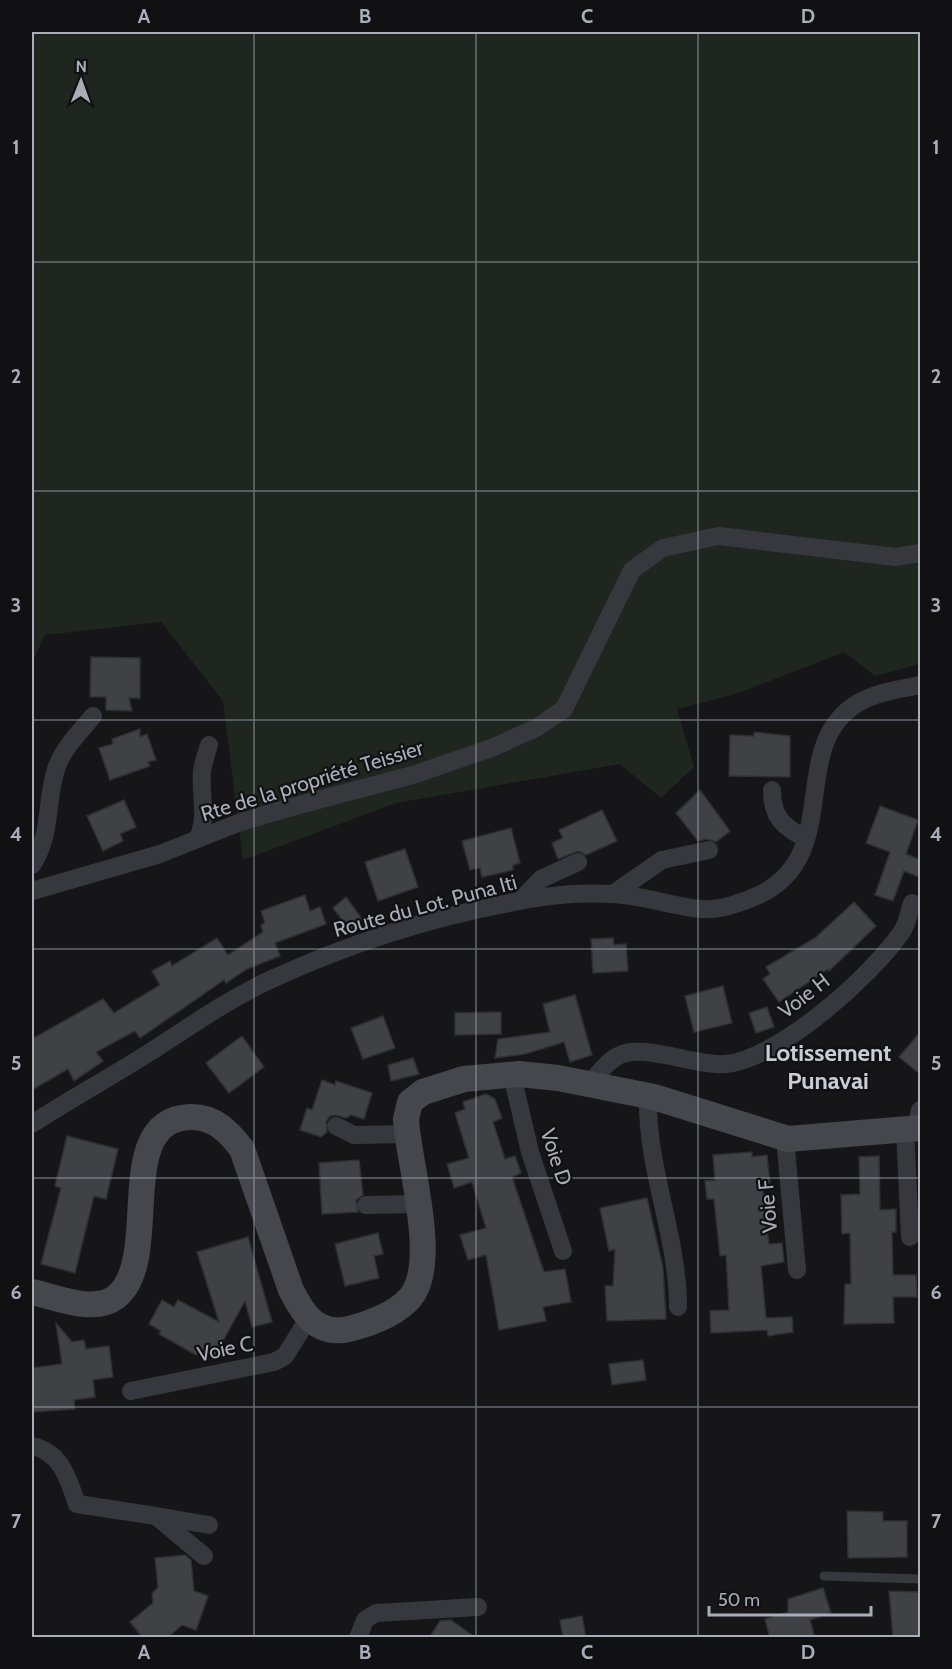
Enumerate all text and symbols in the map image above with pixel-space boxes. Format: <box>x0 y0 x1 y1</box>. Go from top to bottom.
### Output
text: A <box>138 4 151 28</box>
text: B <box>359 4 371 28</box>
text: C <box>581 4 593 28</box>
text: D <box>801 4 815 28</box>
north arrow <box>51 51 111 111</box>
text: N <box>75 57 87 76</box>
text: 1 <box>12 135 20 159</box>
text: 1 <box>932 135 940 159</box>
text: 2 <box>11 364 21 388</box>
text: 2 <box>931 364 941 388</box>
text: 3 <box>11 593 21 617</box>
text: 3 <box>931 593 941 617</box>
street label: Rte de la propriété Teissier <box>198 735 427 826</box>
text: 4 <box>10 822 22 846</box>
text: 4 <box>930 822 942 846</box>
street label: Route du Lot. Puna Iti <box>331 869 519 942</box>
street label: Voie H <box>773 968 834 1023</box>
district label: Lotissement Punavai <box>765 1038 891 1095</box>
text: 5 <box>11 1051 21 1075</box>
text: 5 <box>931 1051 941 1075</box>
street label: Voie D <box>536 1125 577 1188</box>
street label: Voie F <box>753 1178 782 1234</box>
text: 6 <box>10 1280 22 1304</box>
text: 6 <box>930 1280 942 1304</box>
street label: Voie C <box>195 1330 255 1367</box>
text: 7 <box>11 1509 22 1533</box>
text: 7 <box>931 1509 942 1533</box>
scale bar <box>709 1579 871 1617</box>
text: 50 m <box>718 1589 760 1611</box>
text: A <box>138 1640 151 1664</box>
text: B <box>359 1640 371 1664</box>
text: C <box>581 1640 593 1664</box>
text: D <box>801 1640 815 1664</box>

